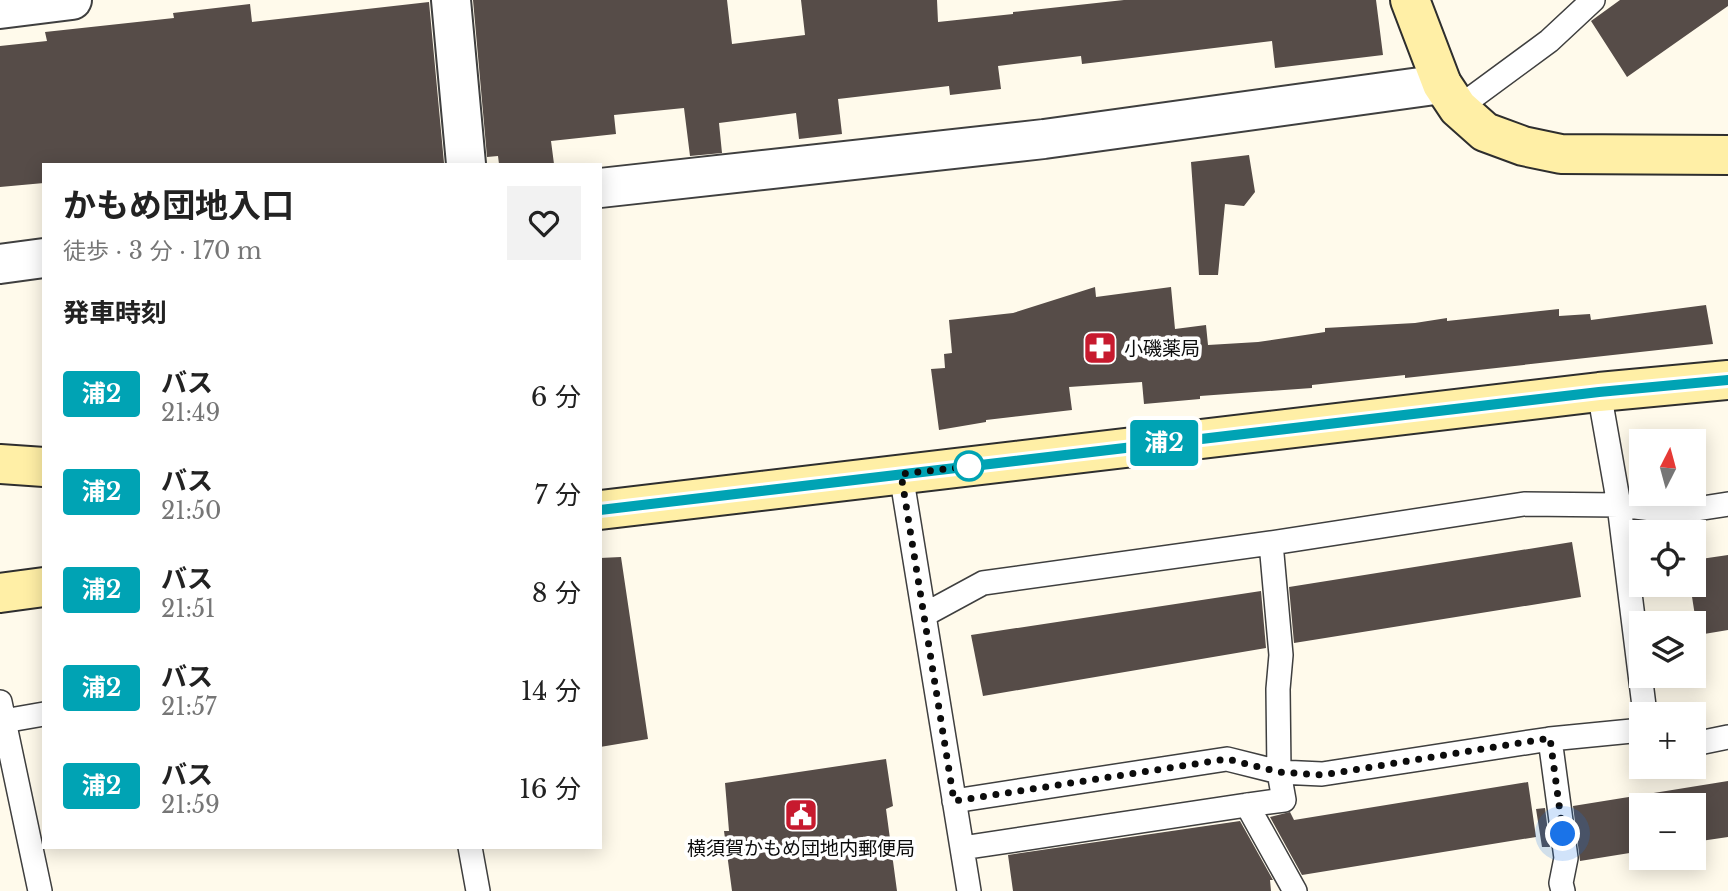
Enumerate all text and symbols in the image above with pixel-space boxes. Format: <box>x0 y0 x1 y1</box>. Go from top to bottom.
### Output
text: かもめ団地入口 <box>63 185 294 226</box>
button: heart <box>507 186 581 260</box>
text: 徒歩 · 3 分 · 170 m <box>63 237 262 265</box>
text: 発車時刻 <box>63 297 167 329</box>
pharmacy icon: 小磯薬局 <box>1081 329 1119 367</box>
place label: 小磯薬局 <box>1124 337 1200 360</box>
text: バス <box>161 367 213 399</box>
text: 浦2 <box>82 379 121 408</box>
text: 6 分 <box>531 381 581 413</box>
text: 21:49 <box>161 399 220 427</box>
line badge: 浦2 <box>1132 420 1196 466</box>
text: 浦2 <box>1144 428 1184 457</box>
north arrow <box>1629 429 1706 506</box>
map controls <box>1629 429 1706 870</box>
unlabelled marker <box>954 451 984 481</box>
text: バス <box>161 465 213 497</box>
text: 浦2 <box>82 477 121 506</box>
text: 7 分 <box>534 479 581 511</box>
text: 21:50 <box>161 497 221 525</box>
button: locate <box>1629 520 1706 597</box>
text: バス <box>161 563 213 595</box>
text: 浦2 <box>82 575 121 604</box>
text: 8 分 <box>532 577 581 609</box>
text: 21:51 <box>161 595 215 623</box>
button: layers <box>1629 611 1706 688</box>
text: バス <box>161 661 213 693</box>
text: 浦2 <box>82 673 121 702</box>
text: 14 分 <box>521 675 581 707</box>
text: 21:57 <box>161 693 217 721</box>
button: + <box>1629 702 1706 779</box>
text: バス <box>161 759 213 791</box>
text: 浦2 <box>82 771 121 800</box>
text: 16 分 <box>519 773 581 805</box>
text: 21:59 <box>161 791 220 819</box>
button: − <box>1629 793 1706 870</box>
public building icon: 横須賀かもめ団地内郵便局 <box>782 796 820 834</box>
your location <box>1545 816 1580 851</box>
place label: 横須賀かもめ団地内郵便局 <box>687 837 915 860</box>

